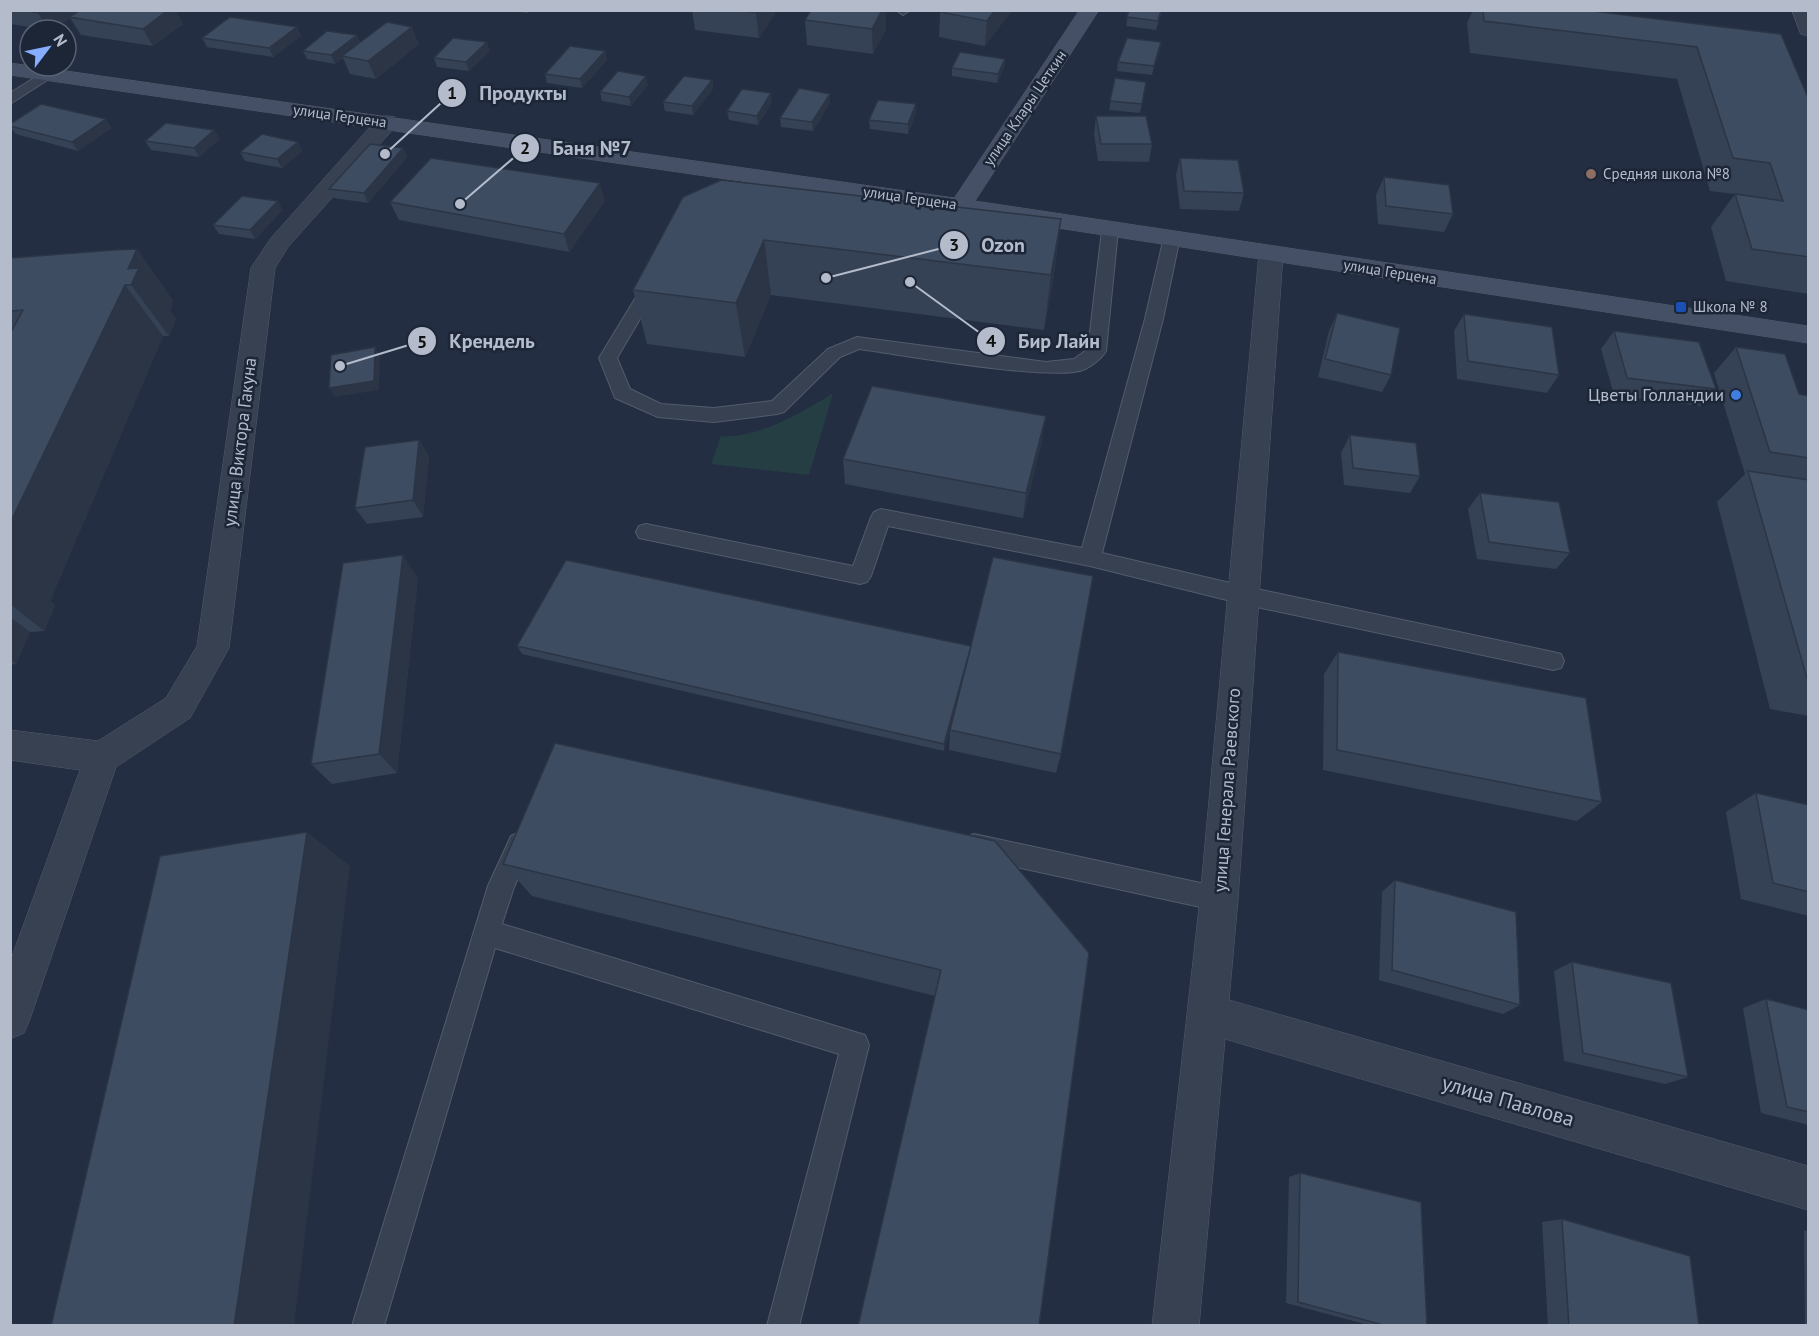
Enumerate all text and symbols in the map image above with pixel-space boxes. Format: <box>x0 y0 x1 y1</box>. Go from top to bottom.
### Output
north arrow <box>18 18 78 78</box>
text: N <box>49 30 72 50</box>
street label: улица Клары Цеткин <box>979 46 1070 169</box>
callout: Продукты <box>437 74 579 112</box>
text: Продукты <box>479 80 567 106</box>
text: 1 <box>447 81 457 104</box>
street label: улица Герцена <box>292 100 388 131</box>
callout: Баня №7 <box>510 129 643 167</box>
text: Баня №7 <box>552 135 632 161</box>
text: 2 <box>520 136 530 159</box>
place label: Средняя школа №8 <box>1603 164 1730 183</box>
marker: Средняя школа №8 <box>1584 167 1598 181</box>
street label: улица Герцена <box>862 182 958 213</box>
callout: Ozon <box>939 226 1037 264</box>
text: Ozon <box>981 232 1025 258</box>
text: 3 <box>949 233 959 256</box>
street label: улица Герцена <box>1342 255 1438 288</box>
place label: Школа № 8 <box>1693 297 1768 316</box>
marker: Школа № 8 <box>1674 300 1688 314</box>
callout: Крендель <box>407 322 546 360</box>
callout: Бир Лайн <box>976 322 1112 360</box>
text: Крендель <box>449 328 535 354</box>
text: Бир Лайн <box>1018 328 1100 354</box>
text: 4 <box>986 329 996 352</box>
text: 5 <box>417 330 427 353</box>
street label: улица Виктора Гакуна <box>218 356 261 528</box>
place label: Цветы Голландии <box>1588 383 1724 406</box>
marker: Цветы Голландии <box>1729 388 1743 402</box>
street label: улица Генерала Раевского <box>1208 687 1245 893</box>
street label: улица Павлова <box>1439 1069 1577 1132</box>

